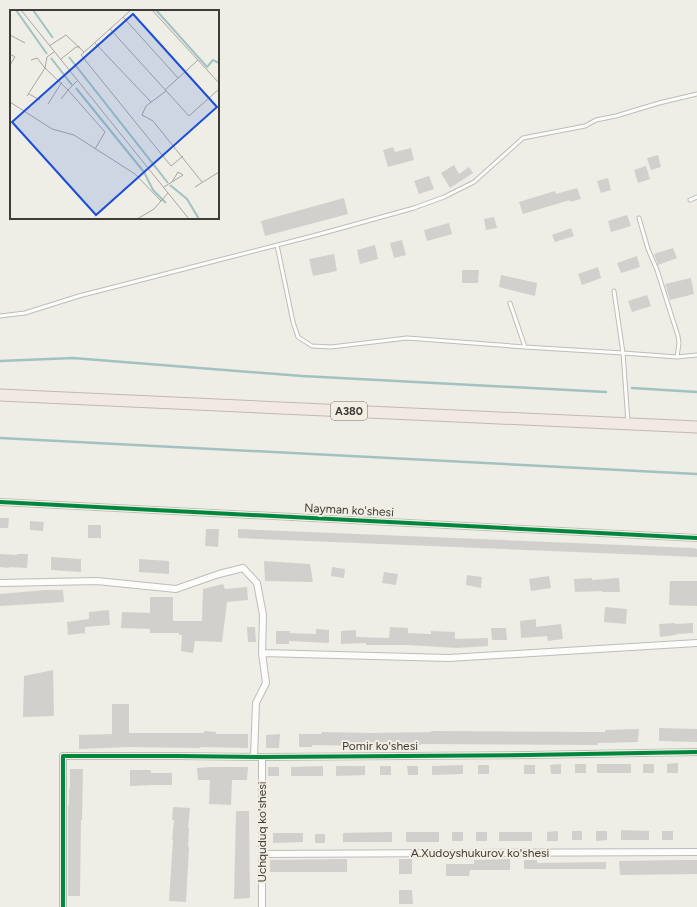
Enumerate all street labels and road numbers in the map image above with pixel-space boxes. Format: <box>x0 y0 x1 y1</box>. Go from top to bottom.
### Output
road number: A380 <box>331 402 367 420</box>
street label: Nayman ko'shesi <box>304 501 394 519</box>
street label: Pomir ko'shesi <box>342 739 418 753</box>
street label: Uchquduq ko'shesi <box>255 781 269 883</box>
street label: A.Xudoyshukurov ko'shesi <box>411 846 549 860</box>

